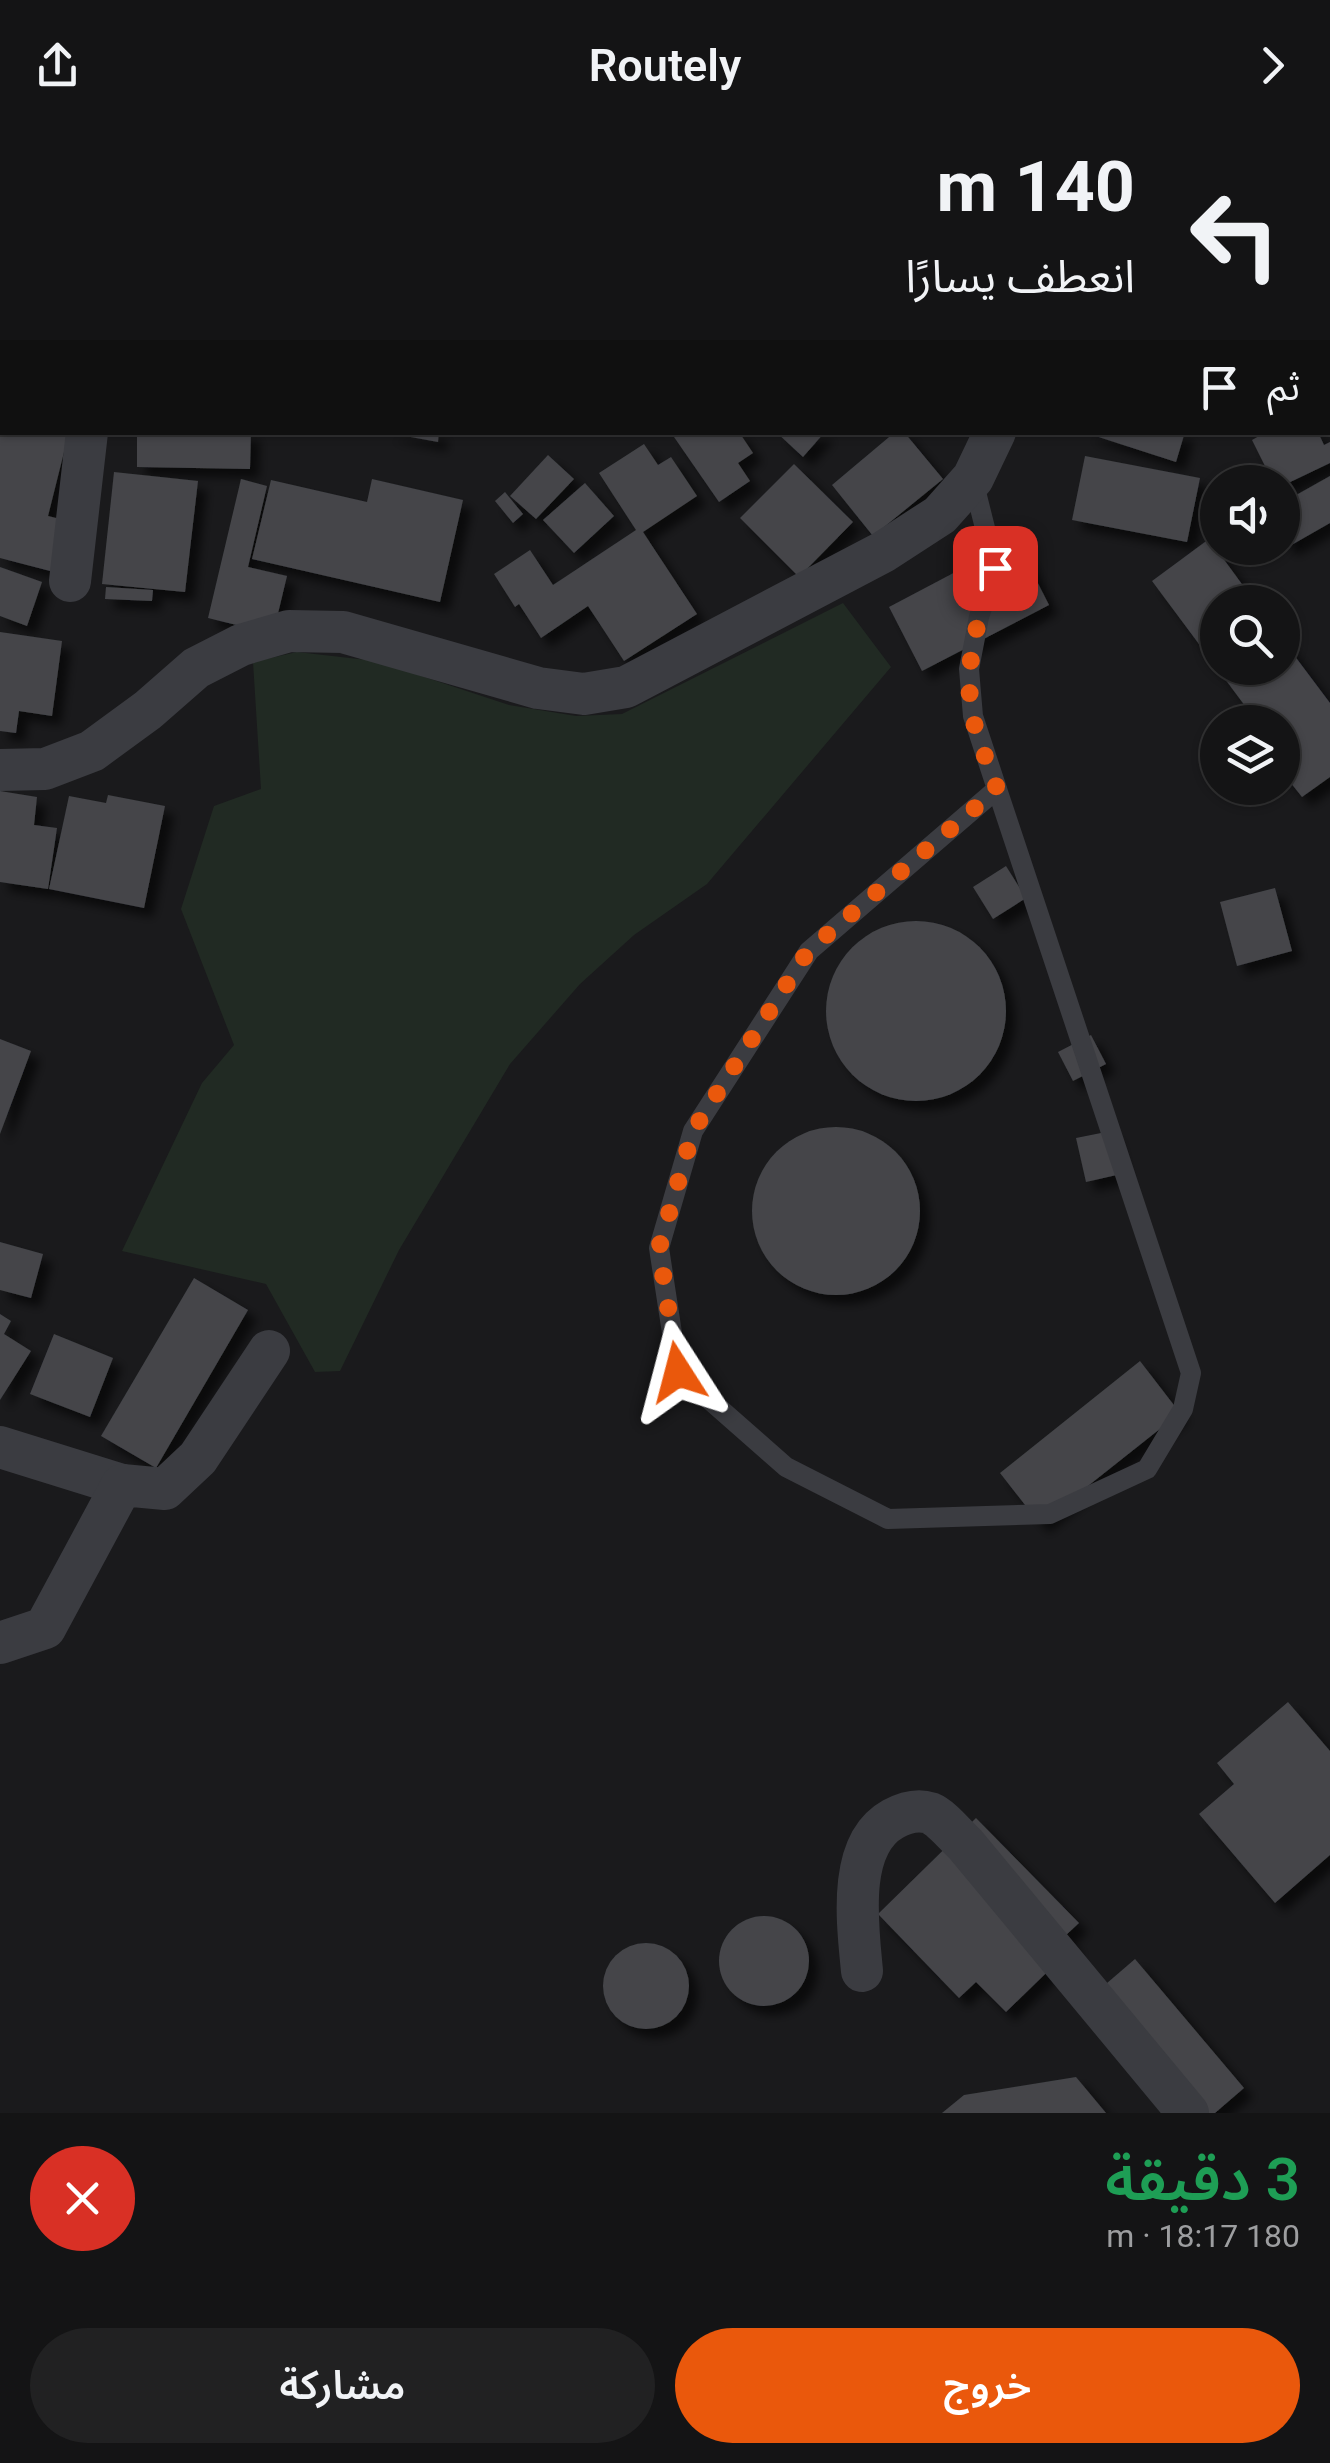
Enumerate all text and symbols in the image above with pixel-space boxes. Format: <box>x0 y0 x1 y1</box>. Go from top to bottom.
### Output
icon: share <box>30 38 85 93</box>
icon: forward <box>1245 38 1300 93</box>
text: Routely <box>589 39 741 92</box>
text: 140 m <box>936 146 1135 228</box>
icon: left <box>1170 170 1300 300</box>
text: انعطف يسارًا <box>905 250 1135 303</box>
icon: arrive <box>1192 360 1247 415</box>
text: ثم <box>1267 365 1300 409</box>
map controls <box>1200 465 1300 805</box>
button: sound <box>1200 465 1300 565</box>
pin <box>953 526 1038 611</box>
icon: arrive <box>968 541 1023 596</box>
button: search <box>1200 585 1300 685</box>
button: layers <box>1200 705 1300 805</box>
position arrow <box>626 1320 730 1424</box>
text: 3 دقيقة <box>1105 2144 1300 2215</box>
button: close <box>30 2146 135 2251</box>
text: 180 m · 18:17 <box>1106 2217 1300 2255</box>
button: مشاركة <box>30 2328 655 2443</box>
button: خروج <box>675 2328 1300 2443</box>

